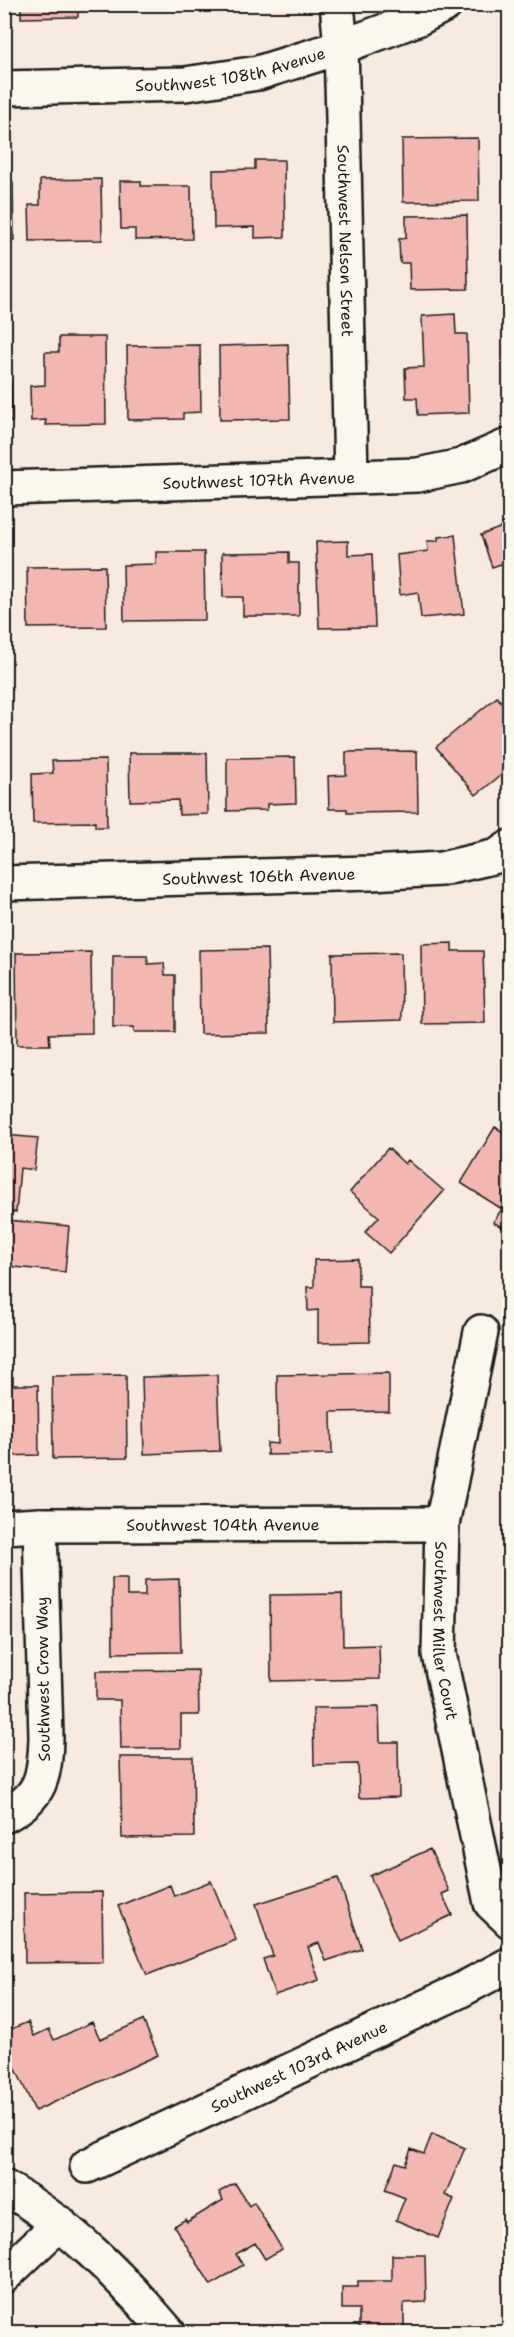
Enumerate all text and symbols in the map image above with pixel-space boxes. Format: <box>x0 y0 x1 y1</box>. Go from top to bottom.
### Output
street label: Southwest 108th Avenue <box>135 42 328 96</box>
street label: Southwest Nelson Street <box>333 145 358 337</box>
street label: Southwest 107th Avenue <box>162 466 356 494</box>
street label: Southwest 106th Avenue <box>162 863 356 889</box>
street label: Southwest 104th Avenue <box>126 1514 320 1535</box>
street label: Southwest Miller Court <box>428 1541 463 1722</box>
street label: Southwest Crow Way <box>31 1596 55 1762</box>
street label: Southwest 103rd Avenue <box>207 2016 391 2117</box>

